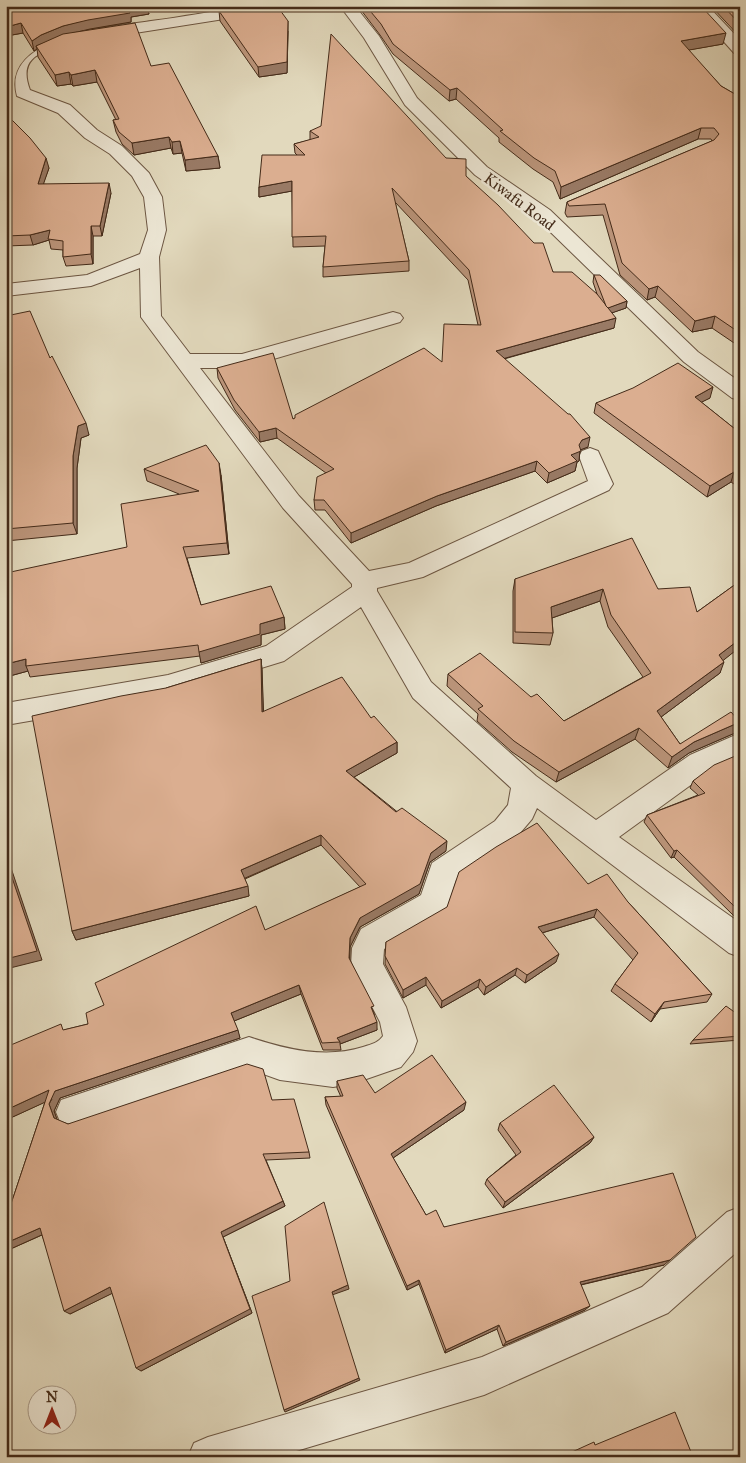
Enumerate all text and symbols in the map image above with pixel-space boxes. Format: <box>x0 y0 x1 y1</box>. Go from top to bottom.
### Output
street label: Kiwafu Road <box>480 168 559 234</box>
north arrow <box>28 1386 78 1436</box>
text: N <box>46 1389 58 1406</box>

